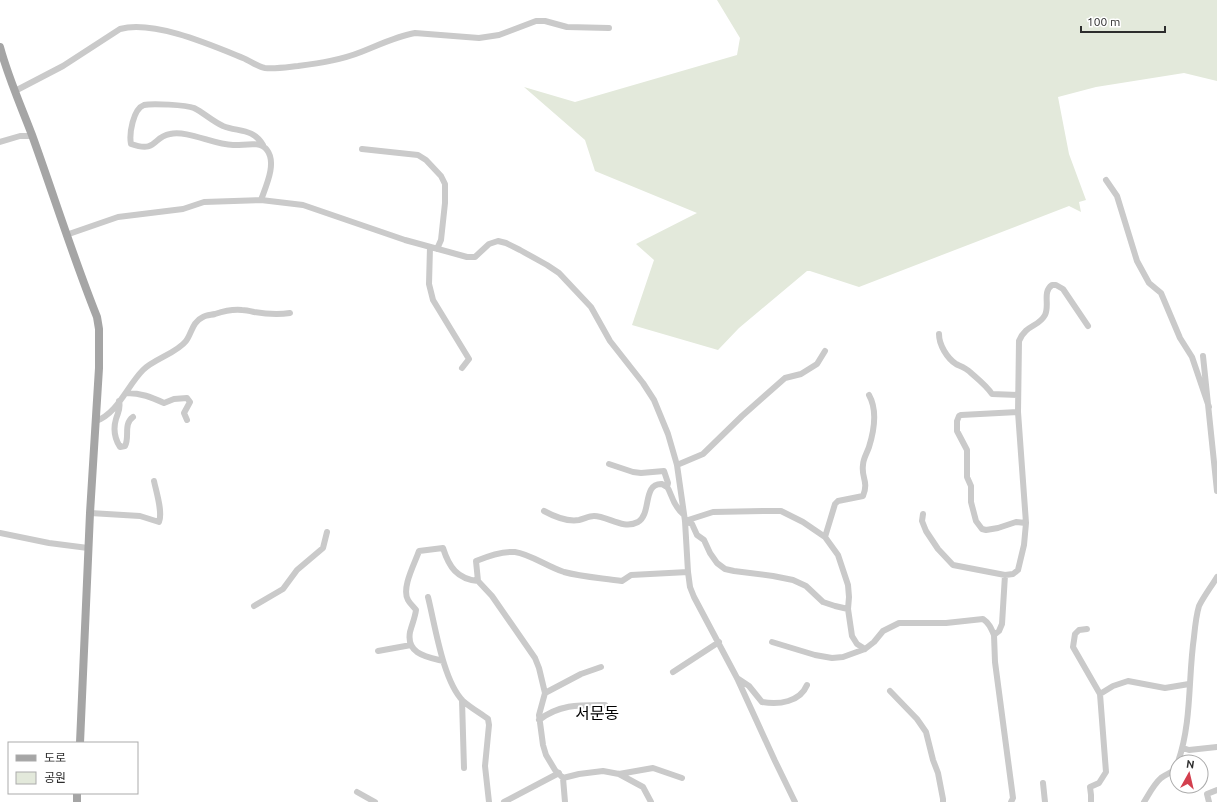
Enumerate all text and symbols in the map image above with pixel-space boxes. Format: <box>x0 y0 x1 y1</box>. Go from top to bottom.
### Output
scale bar <box>1081 8 1165 34</box>
text: 100 m <box>1087 15 1120 28</box>
district label: 서문동 <box>575 704 619 722</box>
legend <box>8 742 138 794</box>
text: 도로 <box>44 751 66 764</box>
north arrow <box>1169 754 1209 794</box>
text: N <box>1185 758 1195 771</box>
text: 공원 <box>44 771 66 784</box>

